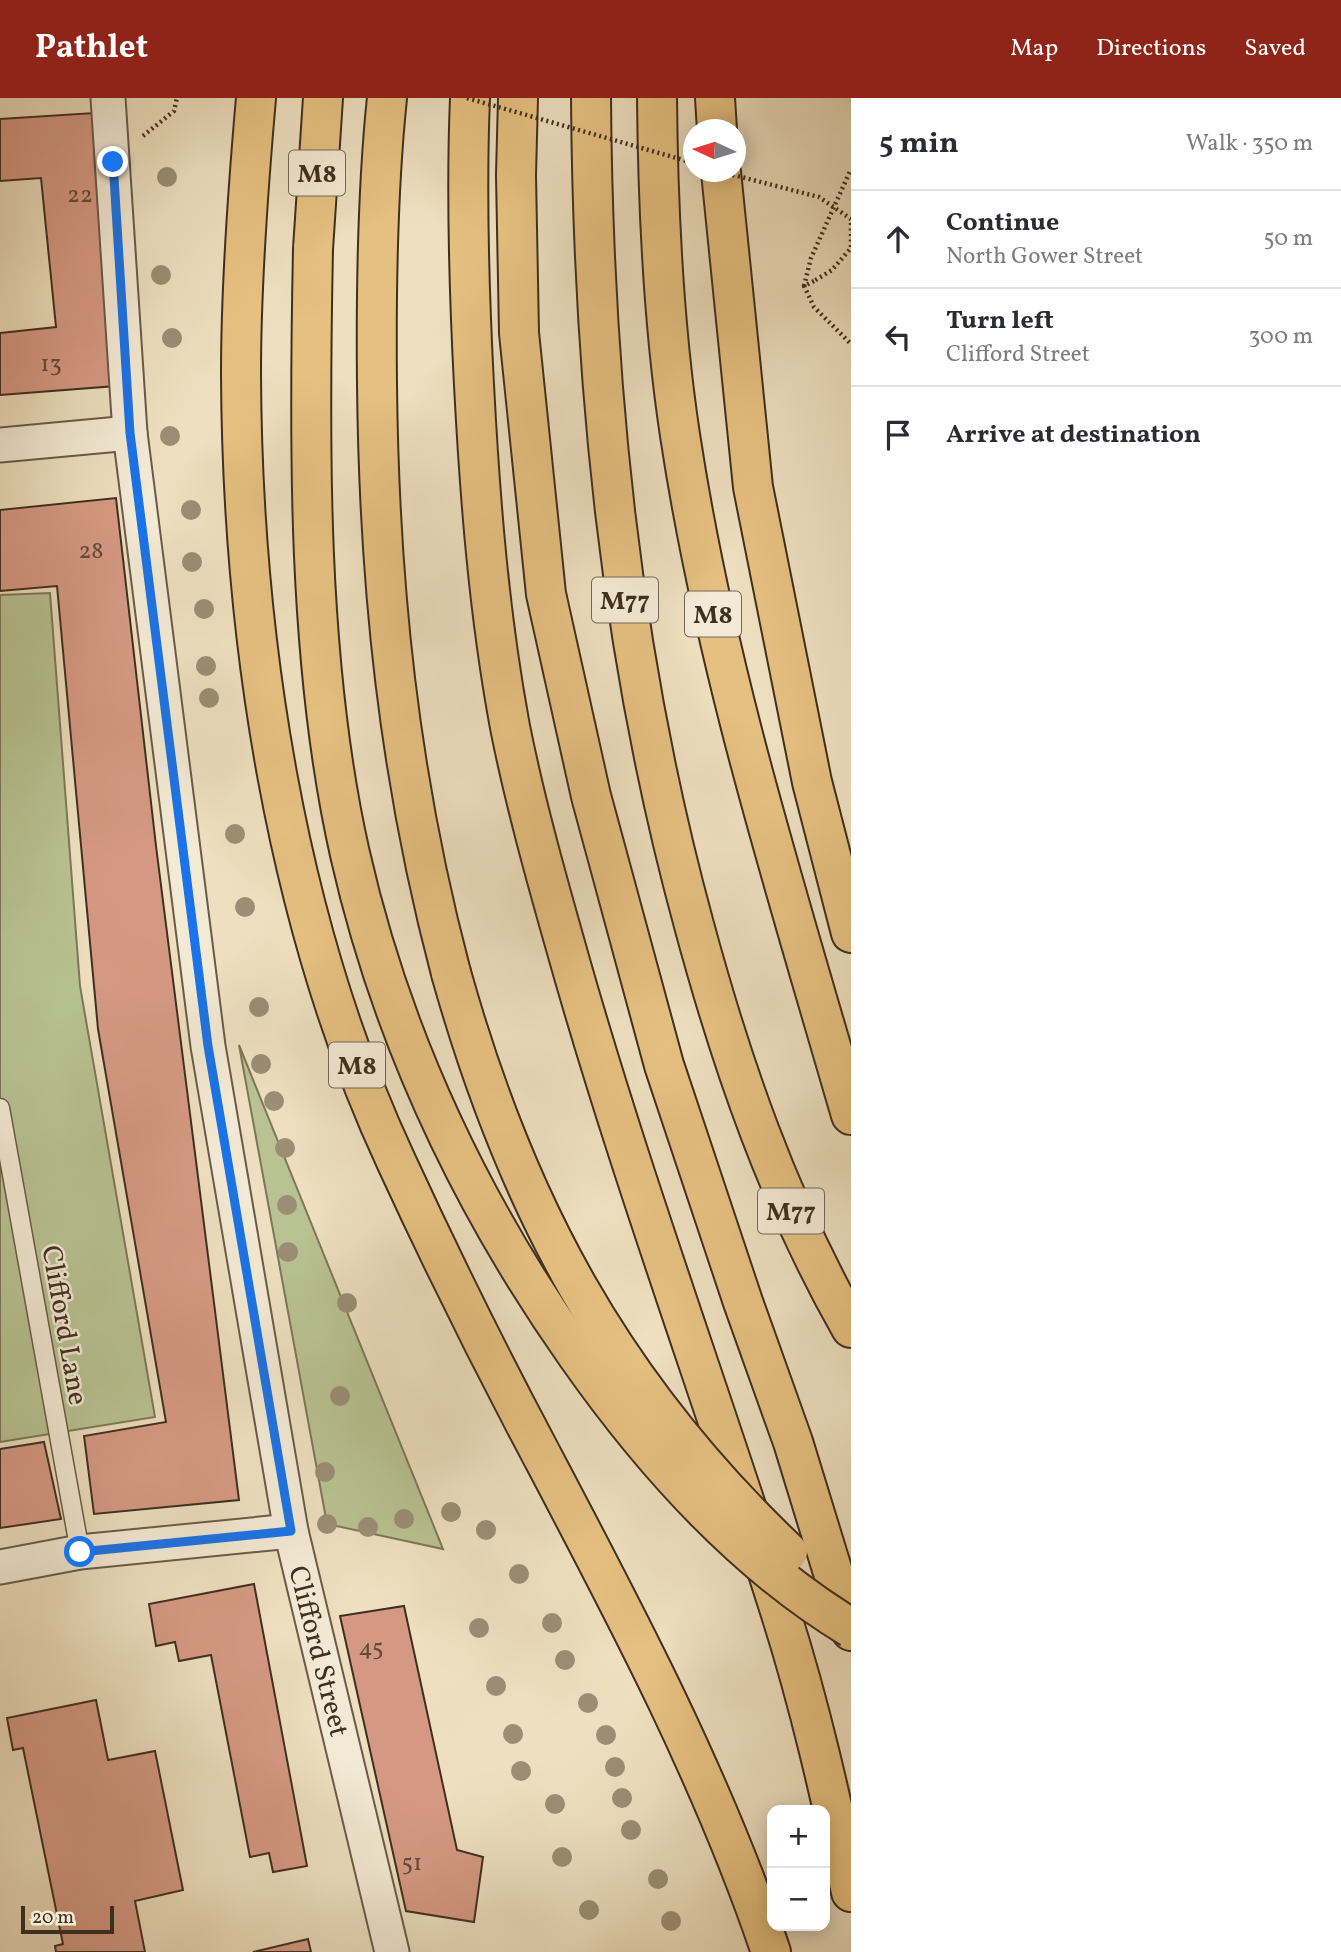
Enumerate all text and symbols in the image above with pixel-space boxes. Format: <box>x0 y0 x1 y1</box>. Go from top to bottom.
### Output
text: Pathlet <box>35 26 148 72</box>
text: Map <box>1010 32 1058 66</box>
text: Directions <box>1096 32 1206 66</box>
text: Saved <box>1244 32 1306 66</box>
north arrow <box>683 119 746 182</box>
text: 5 min <box>879 123 959 165</box>
text: Walk · 350 m <box>1186 128 1313 160</box>
route end <box>97 146 128 177</box>
road number: M8 <box>289 150 345 195</box>
house number: 22 <box>67 179 93 213</box>
text: Continue <box>946 205 1059 241</box>
icon: ahead <box>879 220 917 258</box>
text: 50 m <box>1264 223 1313 255</box>
text: North Gower Street <box>946 241 1143 273</box>
text: Turn left <box>946 303 1054 339</box>
icon: left <box>879 318 917 356</box>
text: 300 m <box>1249 321 1313 353</box>
text: Clifford Street <box>946 339 1090 371</box>
house number: 13 <box>40 348 62 382</box>
icon: arrive <box>879 416 917 454</box>
text: Arrive at destination <box>946 417 1201 453</box>
house number: 28 <box>78 535 104 569</box>
road number: M77 <box>592 578 658 622</box>
road number: M8 <box>685 592 741 636</box>
road number: M8 <box>329 1042 385 1088</box>
road number: M77 <box>758 1188 824 1234</box>
street label: Clifford Lane <box>30 1243 97 1408</box>
route start <box>64 1536 95 1567</box>
street label: Clifford Street <box>277 1562 358 1741</box>
house number: 45 <box>358 1632 384 1666</box>
map controls <box>767 1805 830 1931</box>
button: + <box>767 1805 830 1868</box>
house number: 51 <box>402 1847 422 1881</box>
button: − <box>767 1868 830 1931</box>
scale bar <box>21 1903 114 1935</box>
text: 20 m <box>32 1905 74 1931</box>

